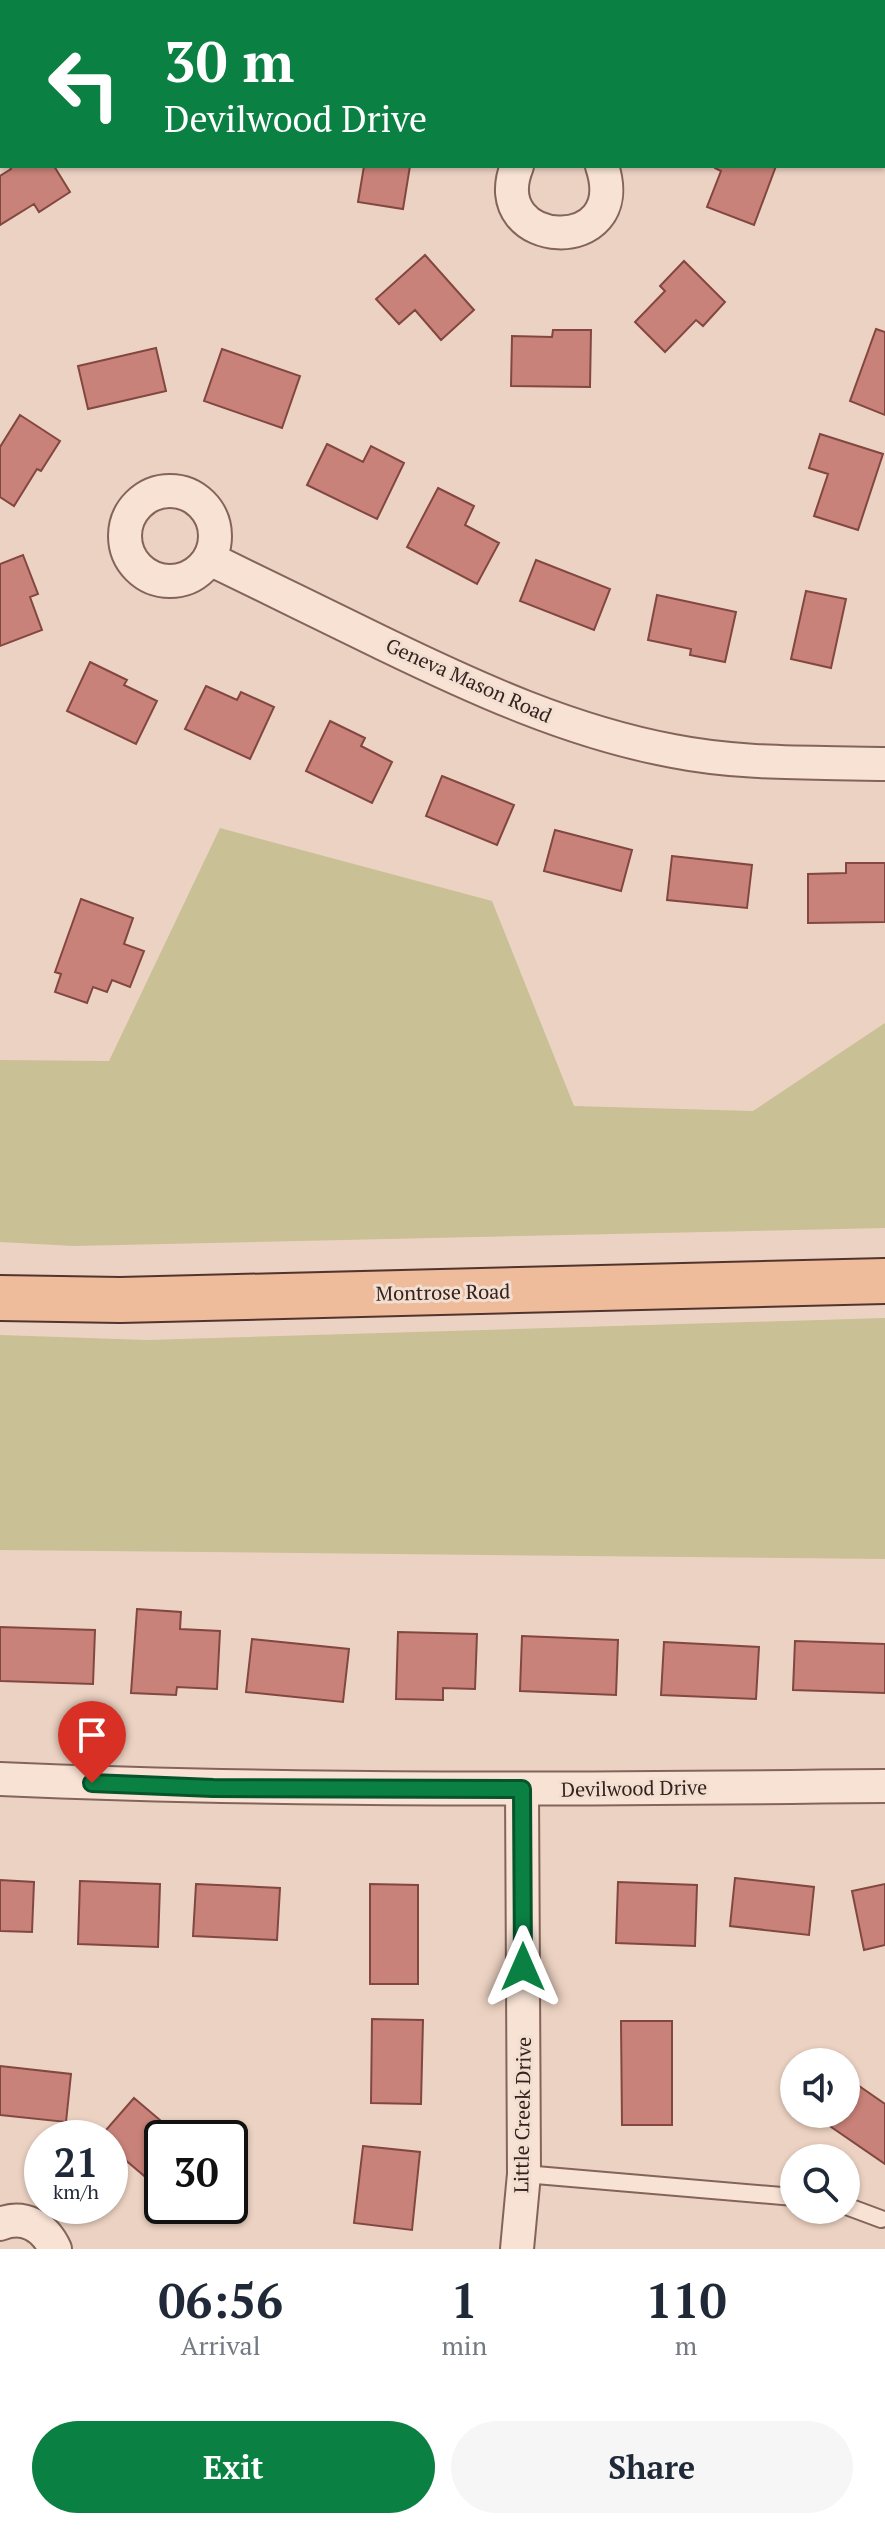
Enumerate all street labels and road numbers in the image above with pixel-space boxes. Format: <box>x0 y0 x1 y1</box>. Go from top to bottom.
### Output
street label: Geneva Mason Road <box>382 631 556 729</box>
street label: Montrose Road <box>375 1277 511 1307</box>
street label: Devilwood Drive <box>561 1773 707 1803</box>
street label: Little Creek Drive <box>507 2037 537 2193</box>

